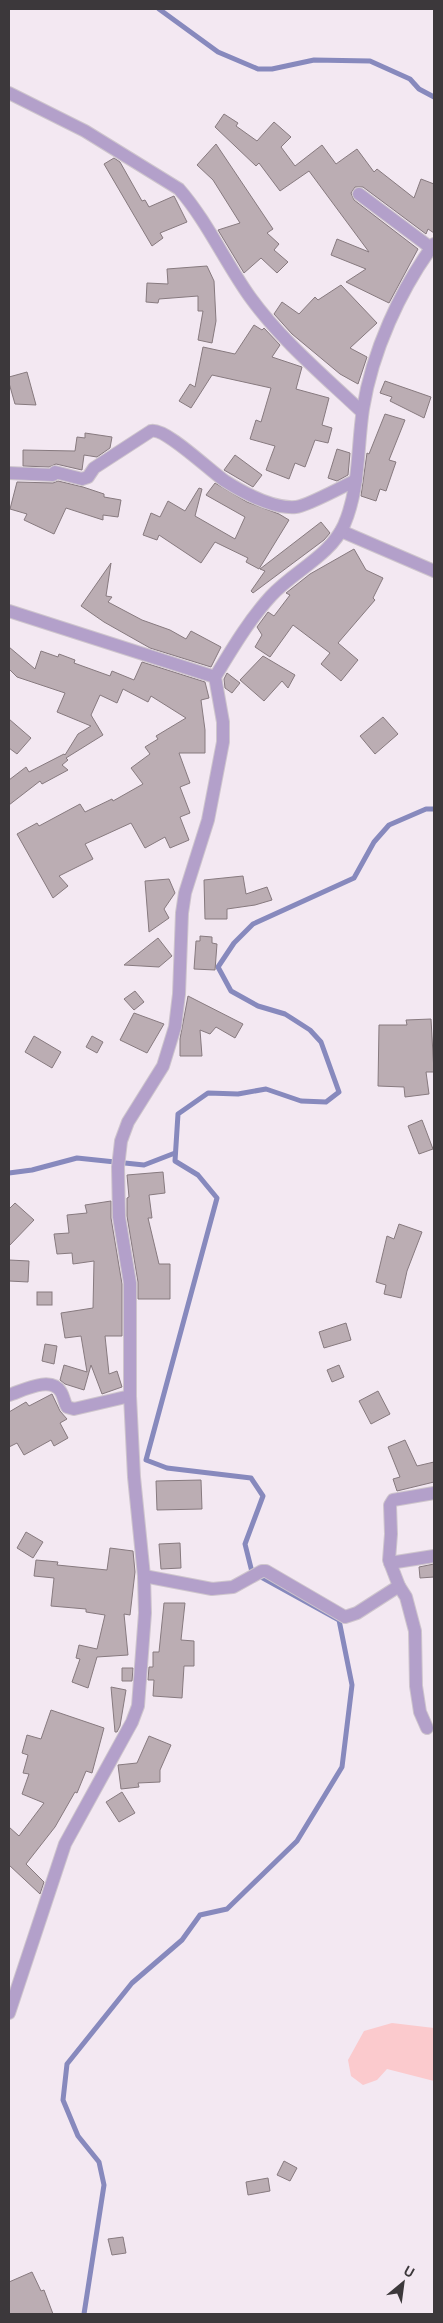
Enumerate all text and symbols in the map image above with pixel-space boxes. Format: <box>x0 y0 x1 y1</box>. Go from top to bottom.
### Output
north arrow <box>378 2258 428 2308</box>
text: U <box>401 2262 417 2281</box>

